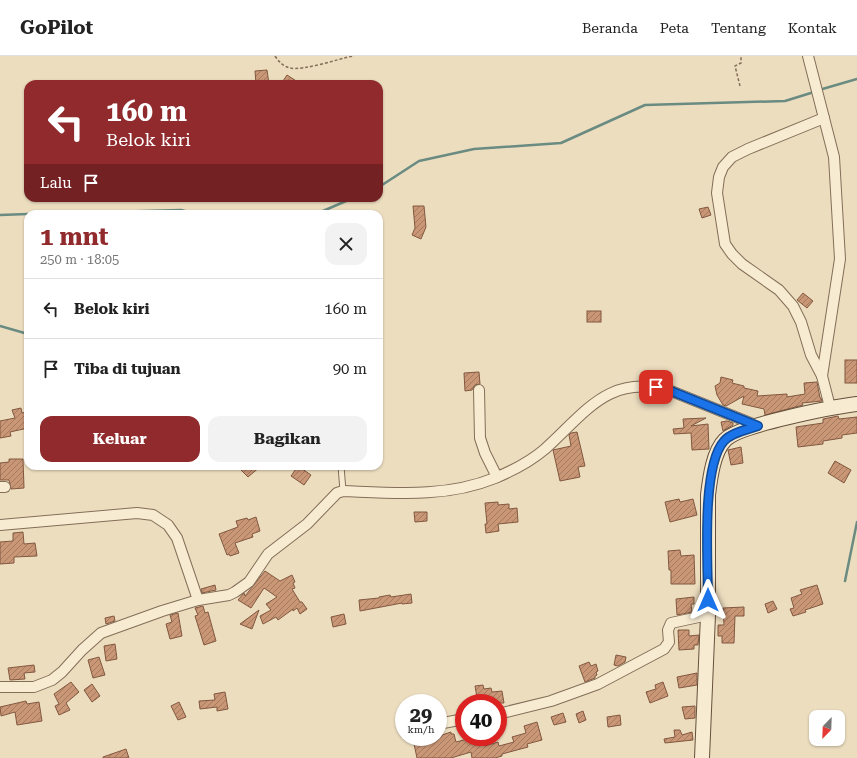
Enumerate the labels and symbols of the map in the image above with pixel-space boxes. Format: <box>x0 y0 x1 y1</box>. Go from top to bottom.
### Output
pin <box>639 370 673 404</box>
position arrow <box>687 579 729 621</box>
speed limit sign: 40 <box>455 694 507 746</box>
north arrow <box>809 710 845 746</box>

